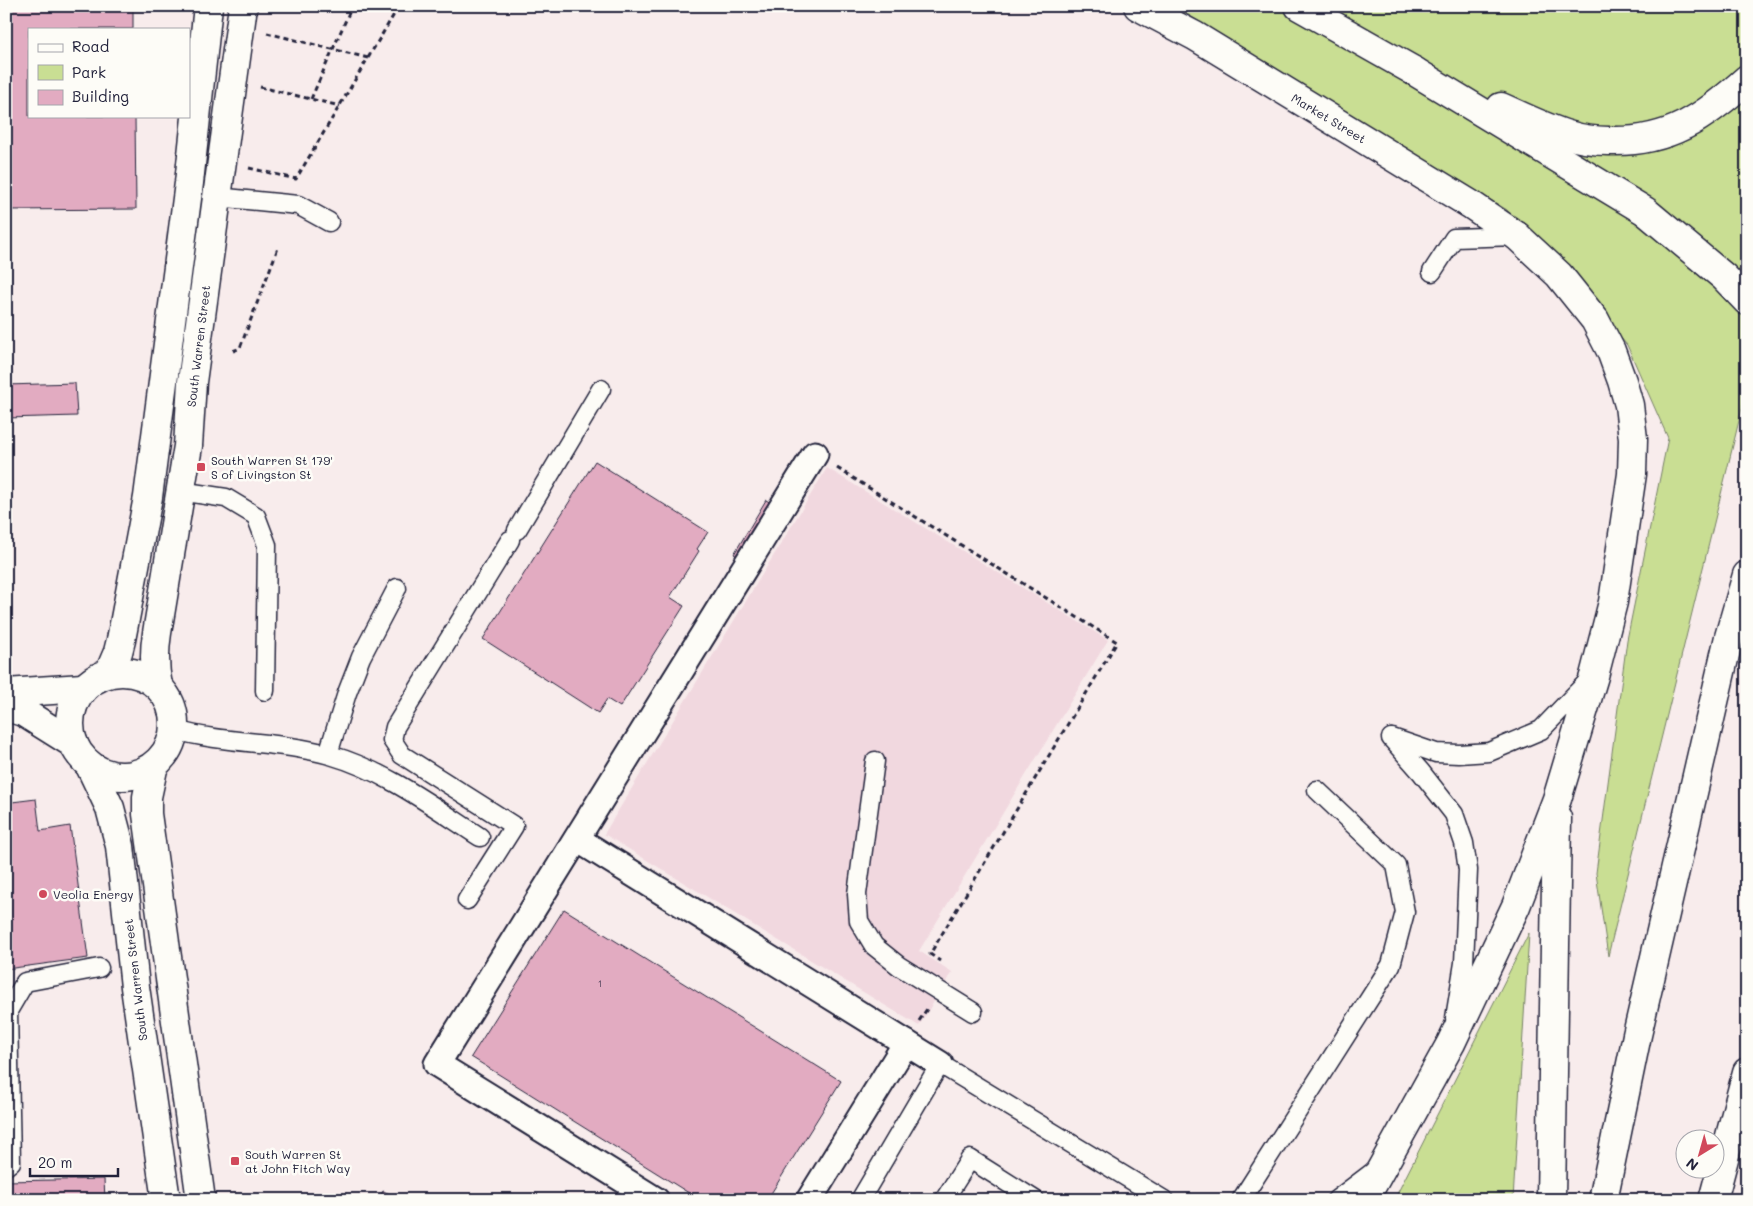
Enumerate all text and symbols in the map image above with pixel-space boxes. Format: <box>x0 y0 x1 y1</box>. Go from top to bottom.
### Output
legend <box>28 28 190 118</box>
text: Road <box>72 36 109 56</box>
text: Park <box>72 62 106 82</box>
text: Building <box>72 86 129 106</box>
street label: Market Street <box>1289 89 1369 147</box>
street label: South Warren Street <box>183 284 213 408</box>
place label: South Warren St 179' S of Livingston St <box>211 452 333 482</box>
marker: South Warren St 179' S of Livingston St <box>195 461 207 473</box>
place label: Veolia Energy <box>53 886 133 902</box>
marker: Veolia Energy <box>37 888 49 900</box>
street label: South Warren Street <box>120 918 150 1042</box>
house number: 1 <box>598 976 602 990</box>
north arrow <box>1676 1128 1726 1178</box>
scale bar <box>30 1146 118 1178</box>
place label: South Warren St at John Fitch Way <box>245 1146 350 1176</box>
text: 20 m <box>38 1152 72 1172</box>
text: N <box>1682 1154 1702 1176</box>
marker: South Warren St at John Fitch Way <box>229 1155 241 1167</box>

